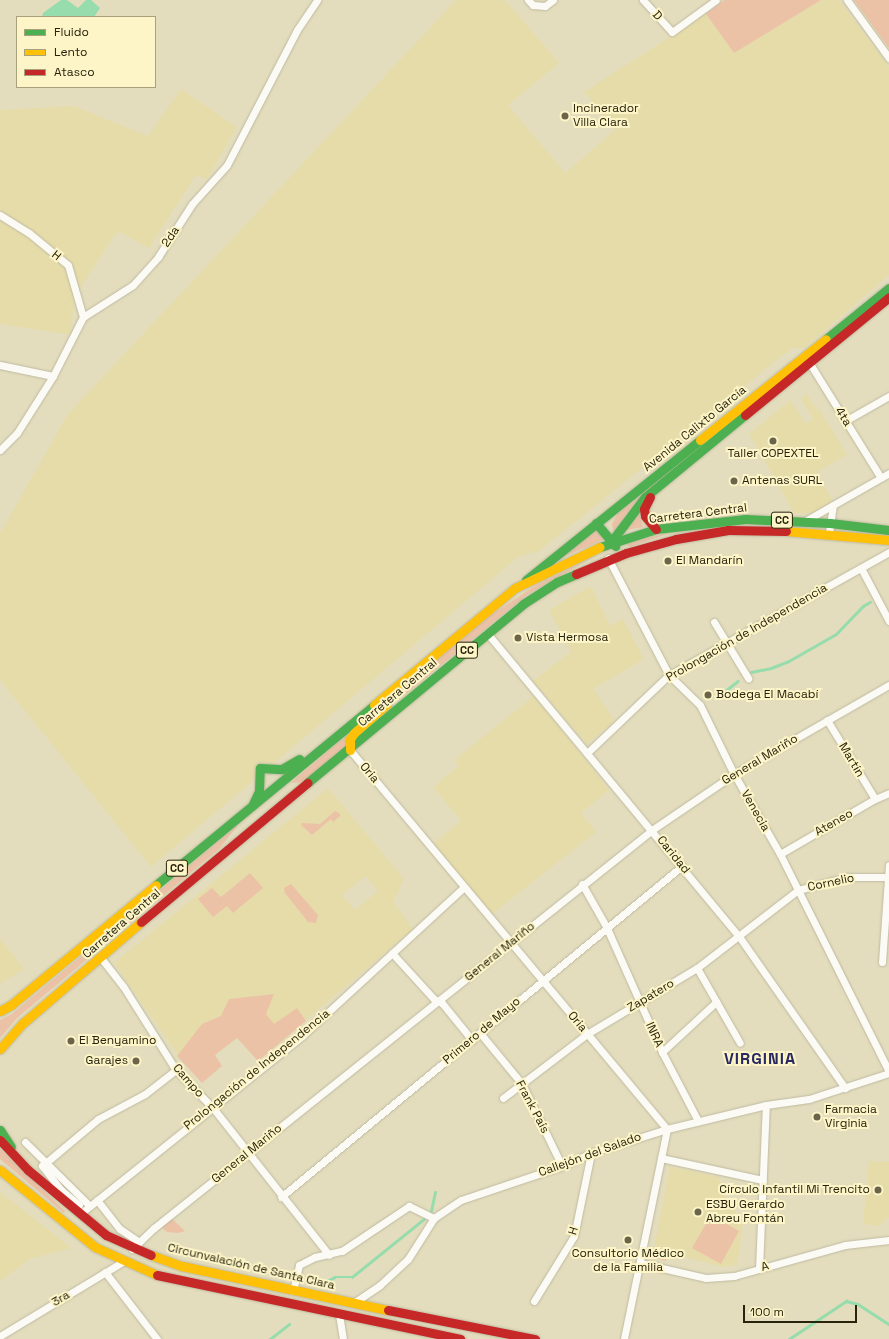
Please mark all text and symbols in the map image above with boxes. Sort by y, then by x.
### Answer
street label: D [649,8,665,24]
legend [16,16,156,88]
text: Fluido [54,24,89,40]
text: Lento [54,44,88,60]
text: Atasco [54,64,95,80]
place label: Incinerador Villa Clara [573,102,639,130]
marker: Incinerador Villa Clara [560,111,570,121]
street label: 2da [159,224,183,250]
street label: H [48,248,64,264]
street label: Avenida Calixto García [641,383,749,475]
street label: 4ta [832,405,854,429]
marker: Taller COPEXTEL [768,436,778,446]
place label: Taller COPEXTEL [727,447,819,461]
place label: Antenas SURL [742,474,822,488]
marker: Antenas SURL [729,476,739,486]
street label: Carretera Central [648,501,748,527]
road number: CC [770,511,794,529]
place label: El Mandarín [676,554,743,568]
marker: El Mandarín [663,556,673,566]
street label: Prolongación de Independencia [664,581,830,685]
place label: Vista Hermosa [526,631,608,645]
marker: Vista Hermosa [513,633,523,643]
road number: CC [455,641,479,659]
street label: Carretera Central [356,656,440,730]
place label: Bodega El Macabí [716,688,819,702]
marker: Bodega El Macabí [703,690,713,700]
street label: General Mariño [719,732,801,788]
street label: Martín [835,740,867,780]
street label: Oria [356,760,382,786]
street label: Venecia [737,788,773,834]
street label: Ateneo [812,806,856,840]
street label: Caridad [653,833,693,877]
road number: CC [165,859,189,877]
street label: Cornelio [806,871,856,895]
street label: Carretera Central [80,886,164,962]
street label: General Mariño [462,919,538,985]
street label: Zapatero [625,976,677,1016]
street label: Primero de Mayo [440,994,524,1068]
street label: Prolongación de Independencia [181,1007,333,1133]
street label: Oria [564,1009,590,1035]
street label: INRA [642,1020,666,1050]
place label: El Benyamino [79,1034,156,1048]
marker: El Benyamino [66,1036,76,1046]
district label: VIRGINIA [724,1049,796,1069]
place label: Garajes [86,1054,128,1068]
marker: Garajes [131,1056,141,1066]
street label: Campo [169,1061,207,1101]
street label: Frank País [512,1078,552,1136]
place label: Farmacia Virginia [825,1103,877,1131]
marker: Farmacia Virginia [812,1112,822,1122]
street label: General Mariño [209,1121,285,1187]
street label: Callejón del Salado [537,1130,643,1180]
place label: Círculo Infantil Mi Trencito [719,1183,870,1197]
marker: Círculo Infantil Mi Trencito [873,1185,883,1195]
place label: ESBU Gerardo Abreu Fontán [706,1198,785,1226]
marker: ESBU Gerardo Abreu Fontán [693,1207,703,1217]
street label: H [566,1225,582,1237]
marker: Consultorio Médico de la Familia [623,1235,633,1245]
street label: Circunvalación de Santa Clara [166,1241,336,1293]
place label: Consultorio Médico de la Familia [572,1247,684,1275]
street label: A [759,1259,771,1275]
street label: 3ra [49,1288,73,1310]
scale bar [745,1297,859,1323]
text: 100 m [750,1304,784,1320]

